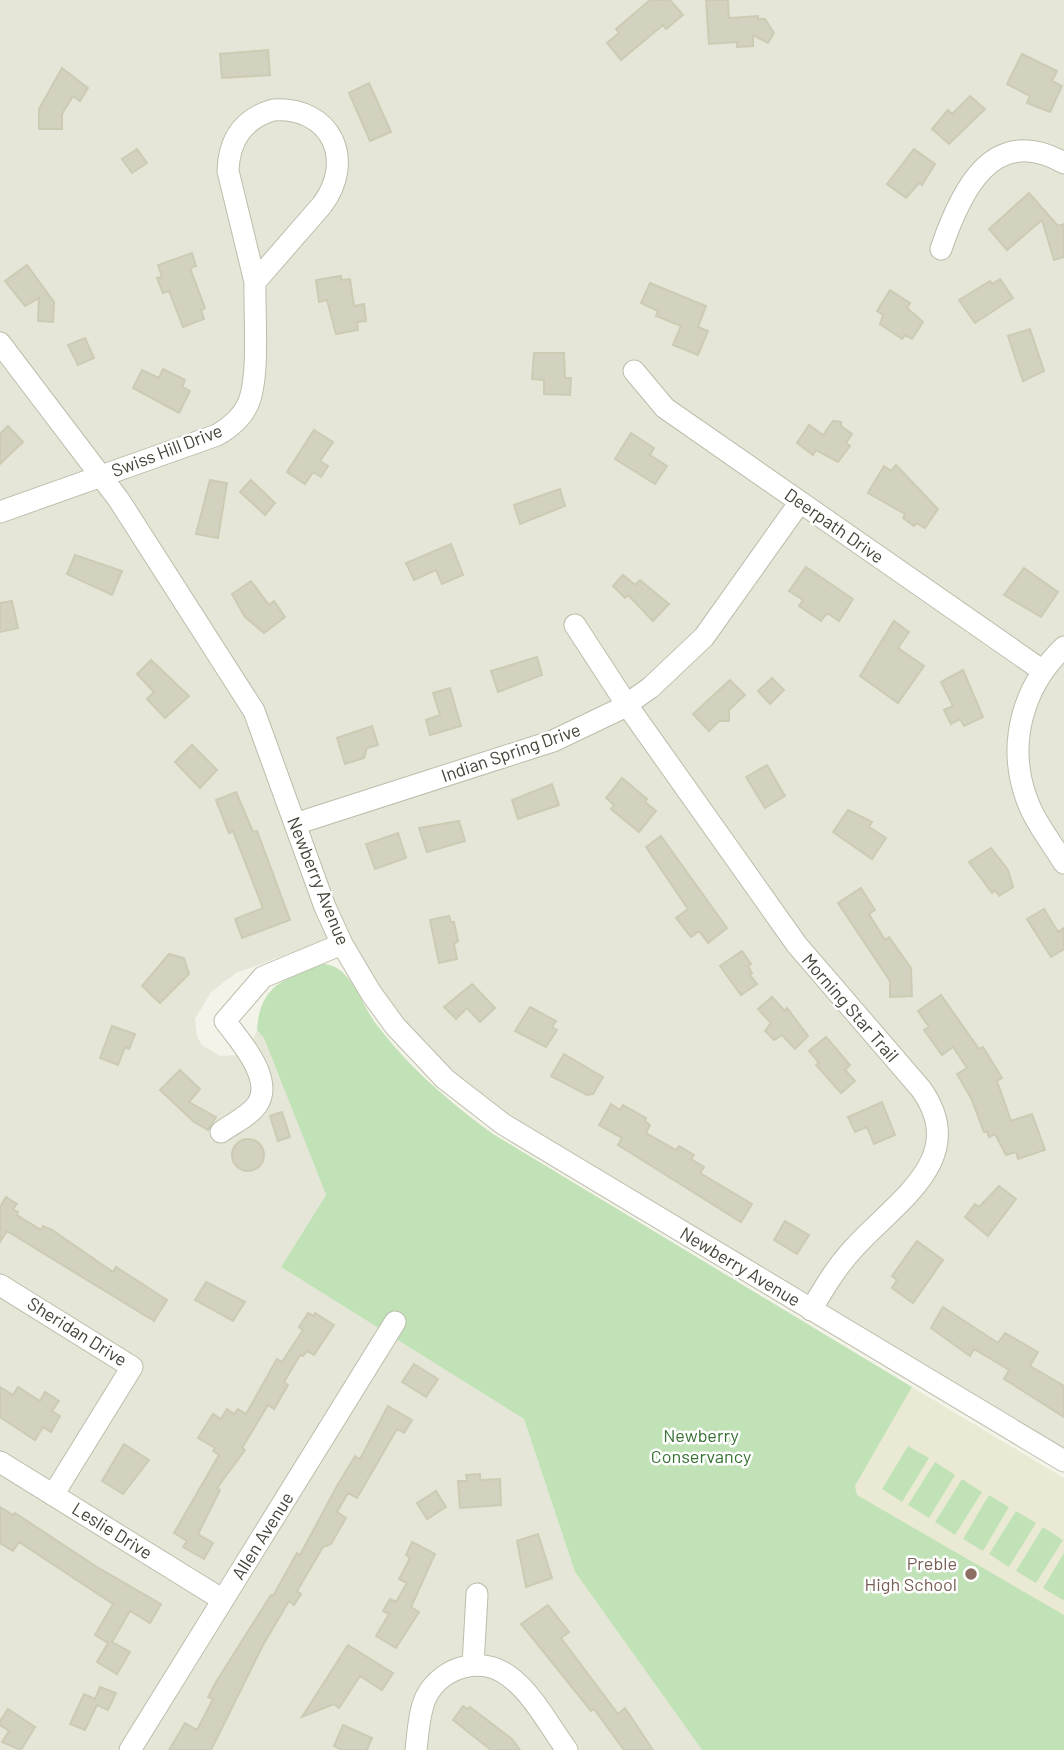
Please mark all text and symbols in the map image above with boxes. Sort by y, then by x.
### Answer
street label: Swiss Hill Drive [108,419,225,481]
street label: Deerpath Drive [781,483,888,567]
street label: Indian Spring Drive [438,718,583,786]
street label: Newberry Avenue [283,813,355,948]
street label: Morning Star Trail [798,949,904,1066]
street label: Newberry Avenue [676,1222,805,1311]
street label: Sheridan Drive [24,1292,131,1370]
park label: Newberry Conservancy [651,1424,751,1467]
street label: Allen Avenue [227,1488,298,1583]
street label: Leslie Drive [68,1497,157,1563]
place label: Preble High School [864,1552,957,1595]
marker: Preble High School [963,1566,979,1582]

